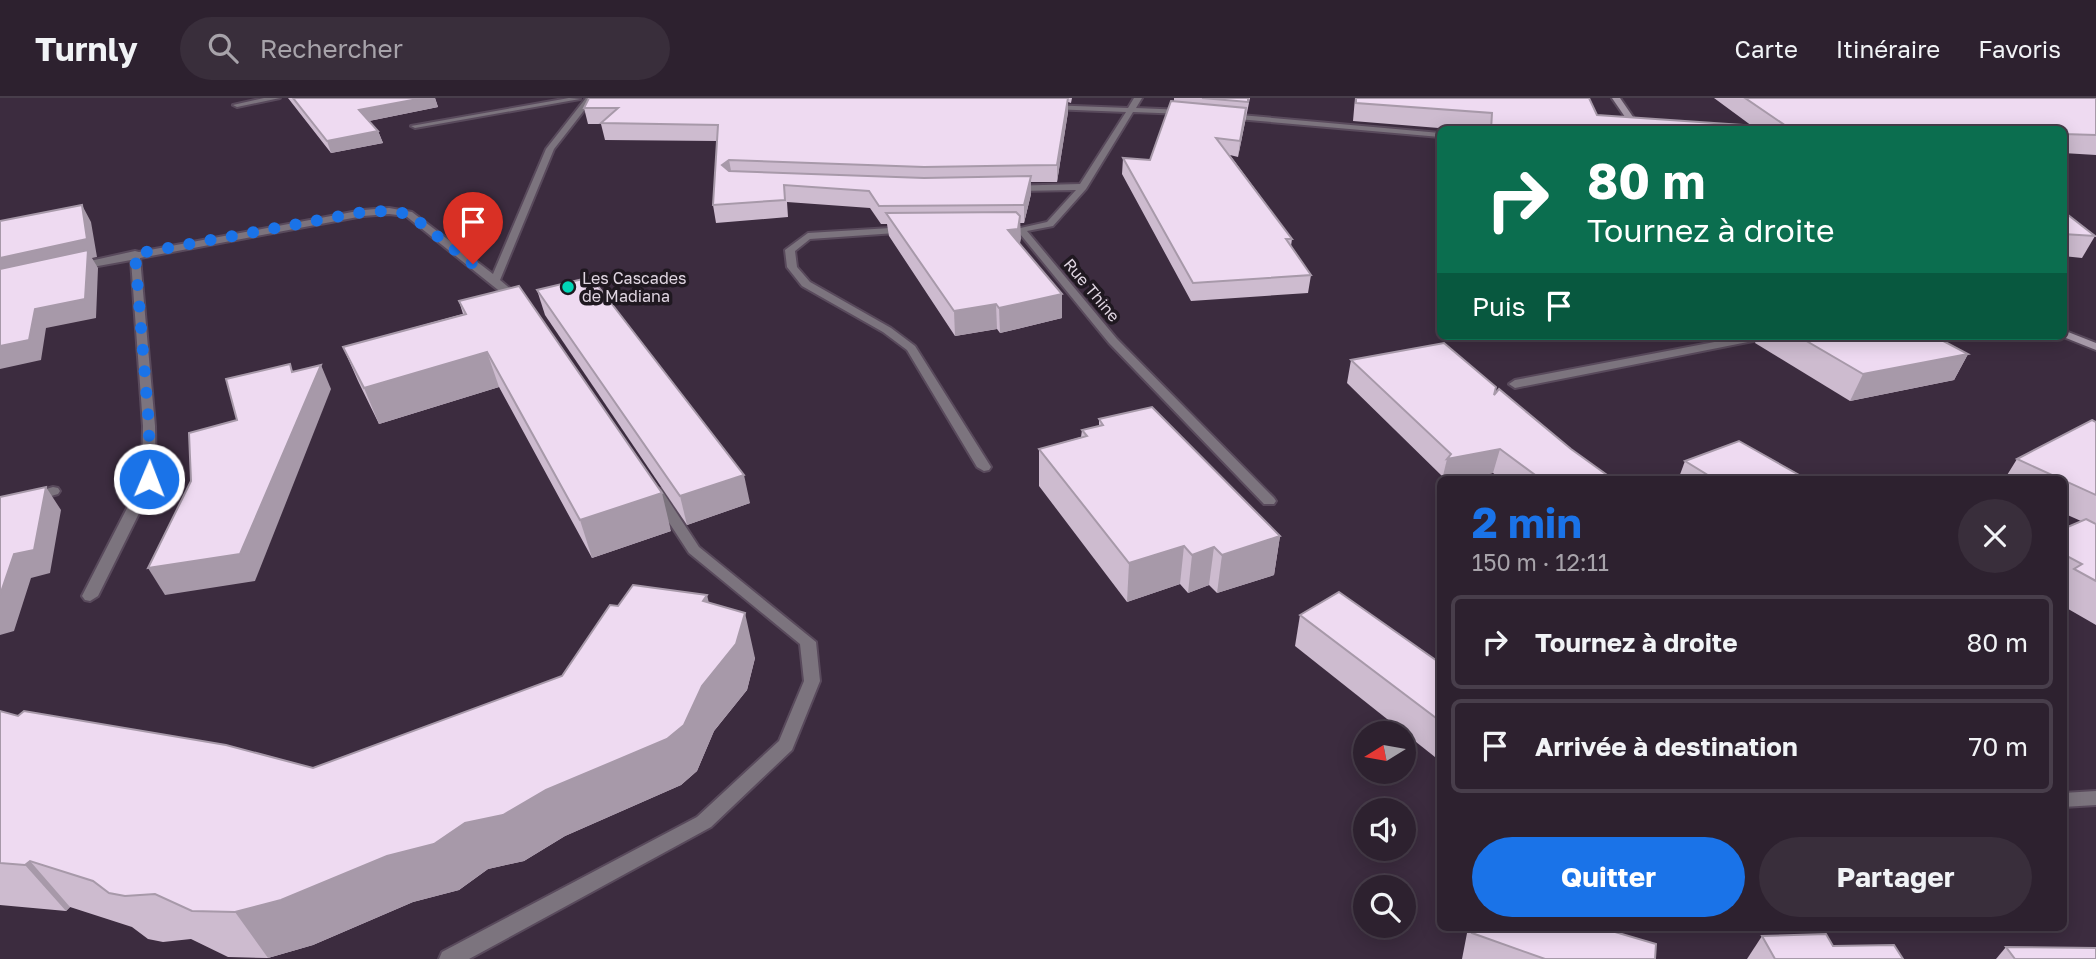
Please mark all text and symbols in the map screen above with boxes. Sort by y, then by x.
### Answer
search box [180,17,670,80]
text: Turnly [35,29,138,68]
icon: search [204,29,242,67]
text: Rechercher [260,33,403,64]
text: Carte [1735,34,1798,63]
text: Itinéraire [1836,34,1940,63]
text: Favoris [1978,34,2061,63]
text: 80 m [1587,151,1705,210]
icon: right [1472,154,1563,245]
pin [443,192,503,264]
icon: arrive [454,203,492,241]
text: Tournez à droite [1587,211,1835,249]
street label: Rue Thine [1060,254,1124,326]
place label: Les Cascades de Madiana [582,268,686,306]
marker: Les Cascades de Madiana [560,279,576,295]
icon: arrive [1540,287,1578,325]
text: Puis [1472,291,1526,322]
position arrow [112,442,186,516]
text: 2 min [1472,497,1582,547]
button: close [1958,499,2032,573]
text: 150 m · 12:11 [1472,548,1609,576]
icon: right [1476,623,1514,661]
text: Tournez à droite [1535,627,1738,658]
text: 80 m [1967,627,2028,658]
north arrow [1353,721,1416,784]
map controls [1353,721,1416,938]
icon: arrive [1476,727,1514,765]
text: Arrivée à destination [1535,731,1798,762]
text: 70 m [1969,731,2028,762]
button: sound [1353,798,1416,861]
button: Quitter [1472,837,1745,917]
button: Partager [1759,837,2032,917]
button: search [1353,875,1416,938]

